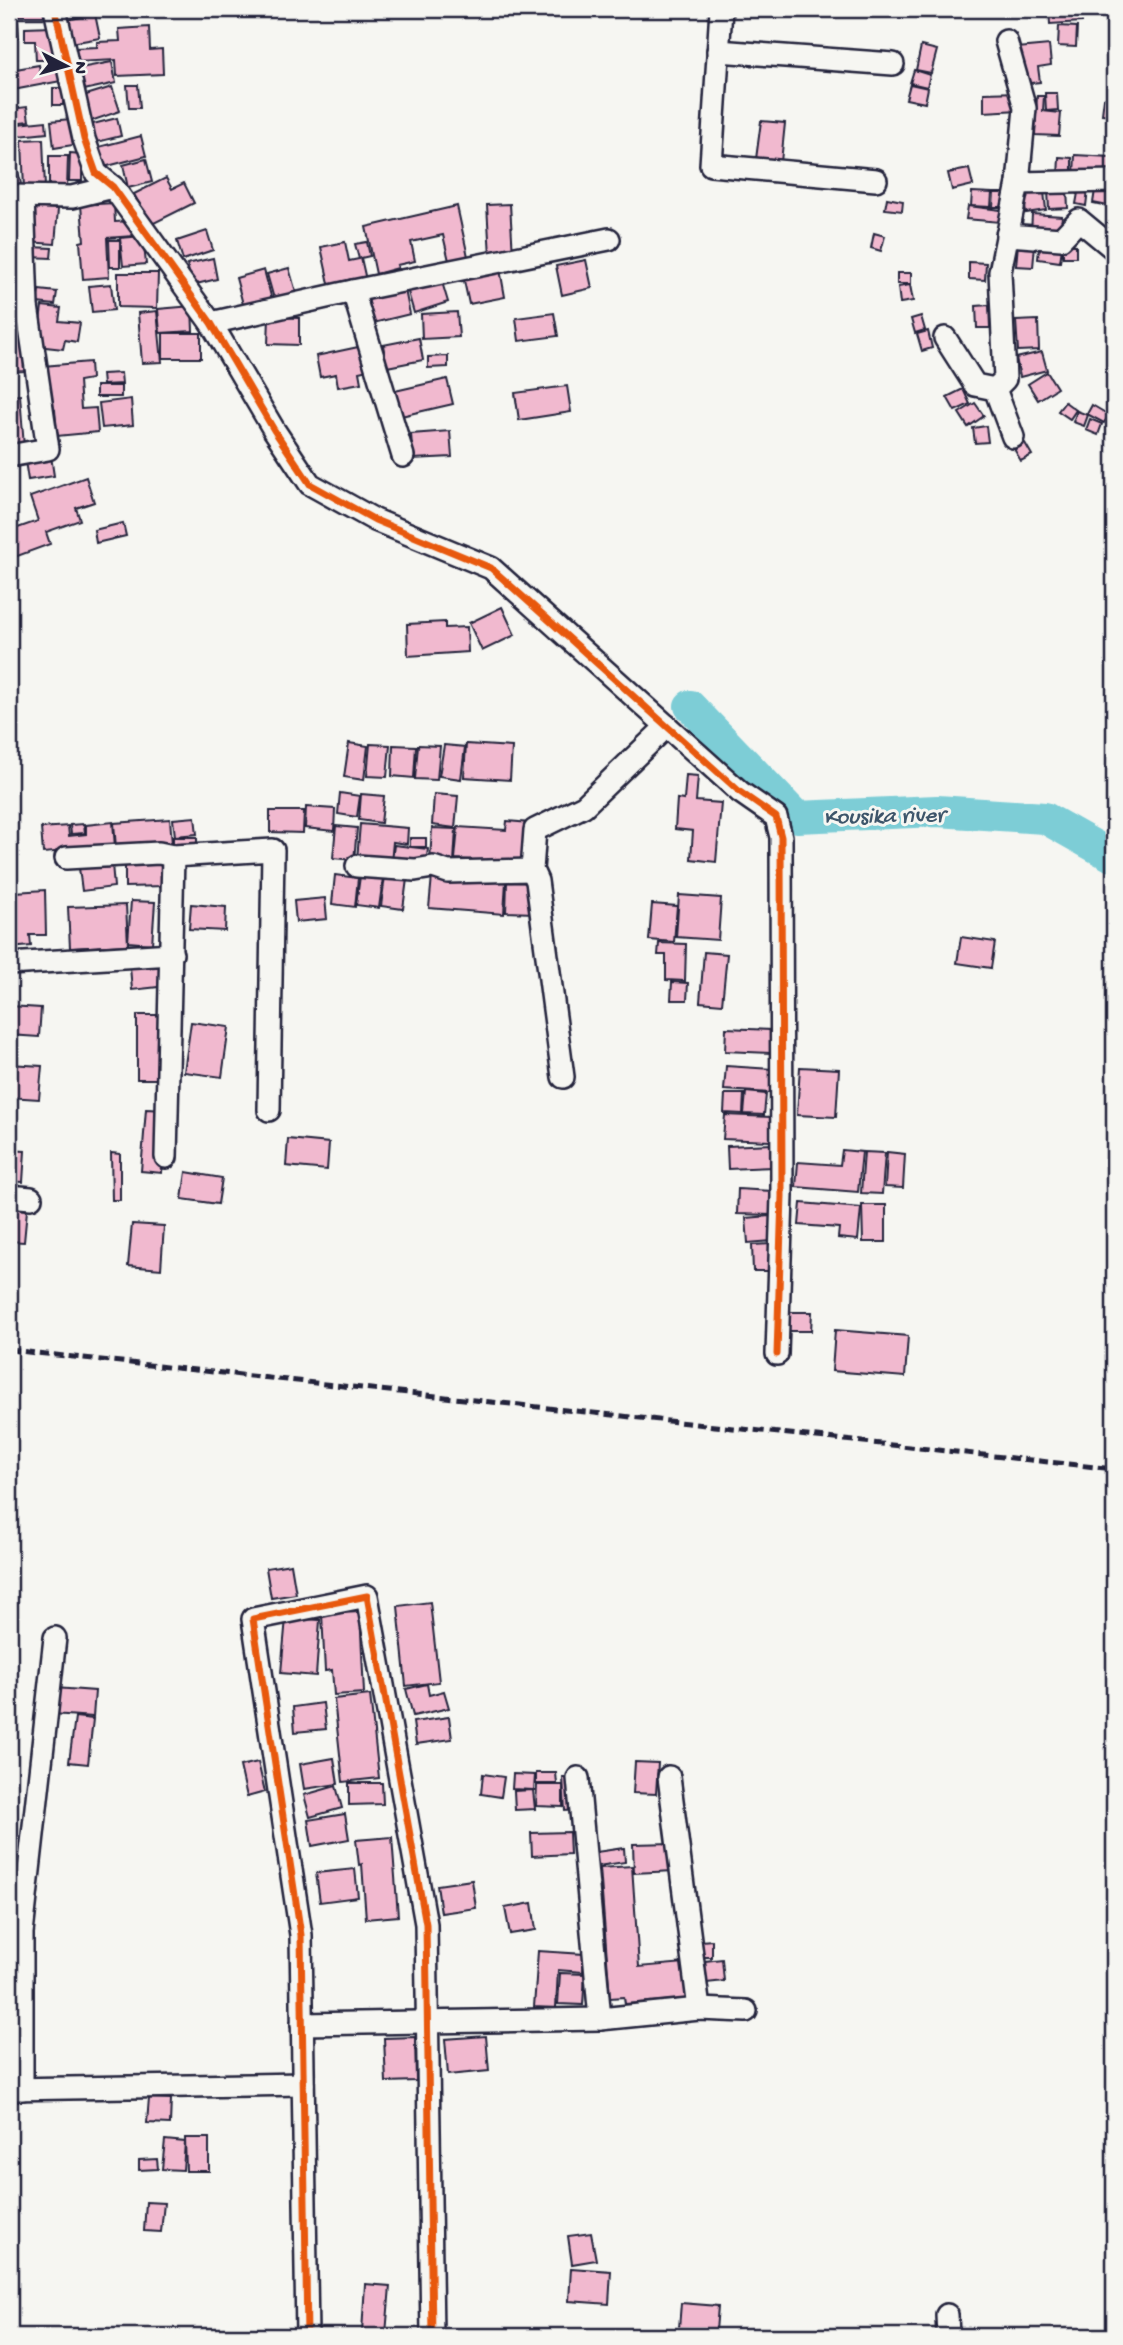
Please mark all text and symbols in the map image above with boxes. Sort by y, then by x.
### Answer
north arrow [32,32,102,102]
text: N [67,60,92,75]
water label: Kousika river [824,803,949,832]

